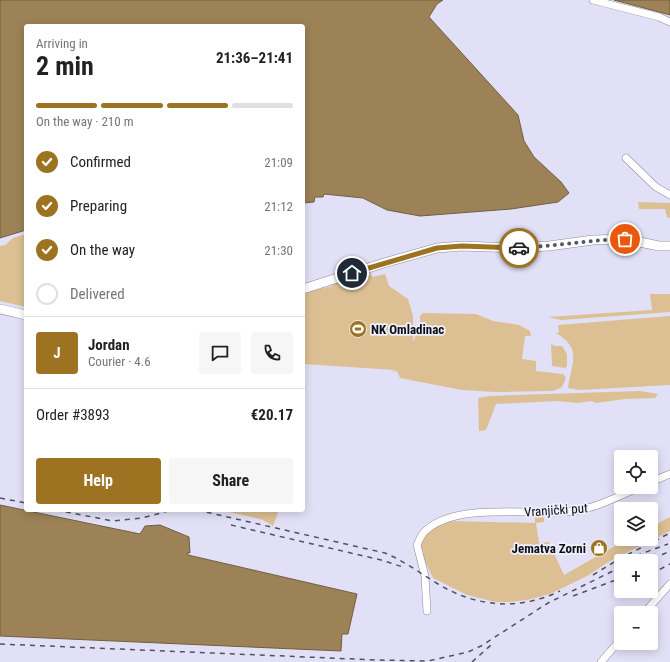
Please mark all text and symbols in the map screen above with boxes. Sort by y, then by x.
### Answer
text: Arriving in [36,36,88,51]
text: 21:36–21:41 [216,49,293,67]
text: 2 min [36,51,94,81]
text: On the way · 210 m [36,114,133,129]
icon: check [36,151,58,173]
text: Confirmed [70,153,131,171]
text: 21:09 [264,155,293,170]
icon: check [36,195,58,217]
text: Preparing [70,197,127,215]
text: 21:12 [264,199,293,214]
pin [608,222,642,256]
courier [499,228,539,268]
icon: bag [614,228,636,250]
icon: car [508,237,530,259]
icon: check [36,239,58,261]
text: On the way [70,241,135,259]
text: 21:30 [264,243,293,258]
pin [335,256,369,290]
icon: home [341,262,363,284]
text: Delivered [70,285,125,303]
sports icon: NK Omladinac [348,319,368,339]
place label: NK Omladinac [371,322,444,337]
button: chat [199,332,241,374]
button: phone [251,332,293,374]
text: Jordan [88,336,130,354]
text: J [53,344,61,362]
text: Courier · 4.6 [88,354,151,369]
text: Order #3893 [36,406,110,424]
text: €20.17 [251,406,293,424]
map controls [614,450,658,650]
button: locate [614,450,658,494]
button: Help [36,458,161,504]
button: Share [169,458,293,504]
street label: Vranjički put [524,500,588,520]
button: layers [614,502,658,546]
shop icon: Jematva Zorni [589,538,609,558]
place label: Jematva Zorni [512,541,586,556]
button: + [614,554,658,598]
button: − [614,606,658,650]

